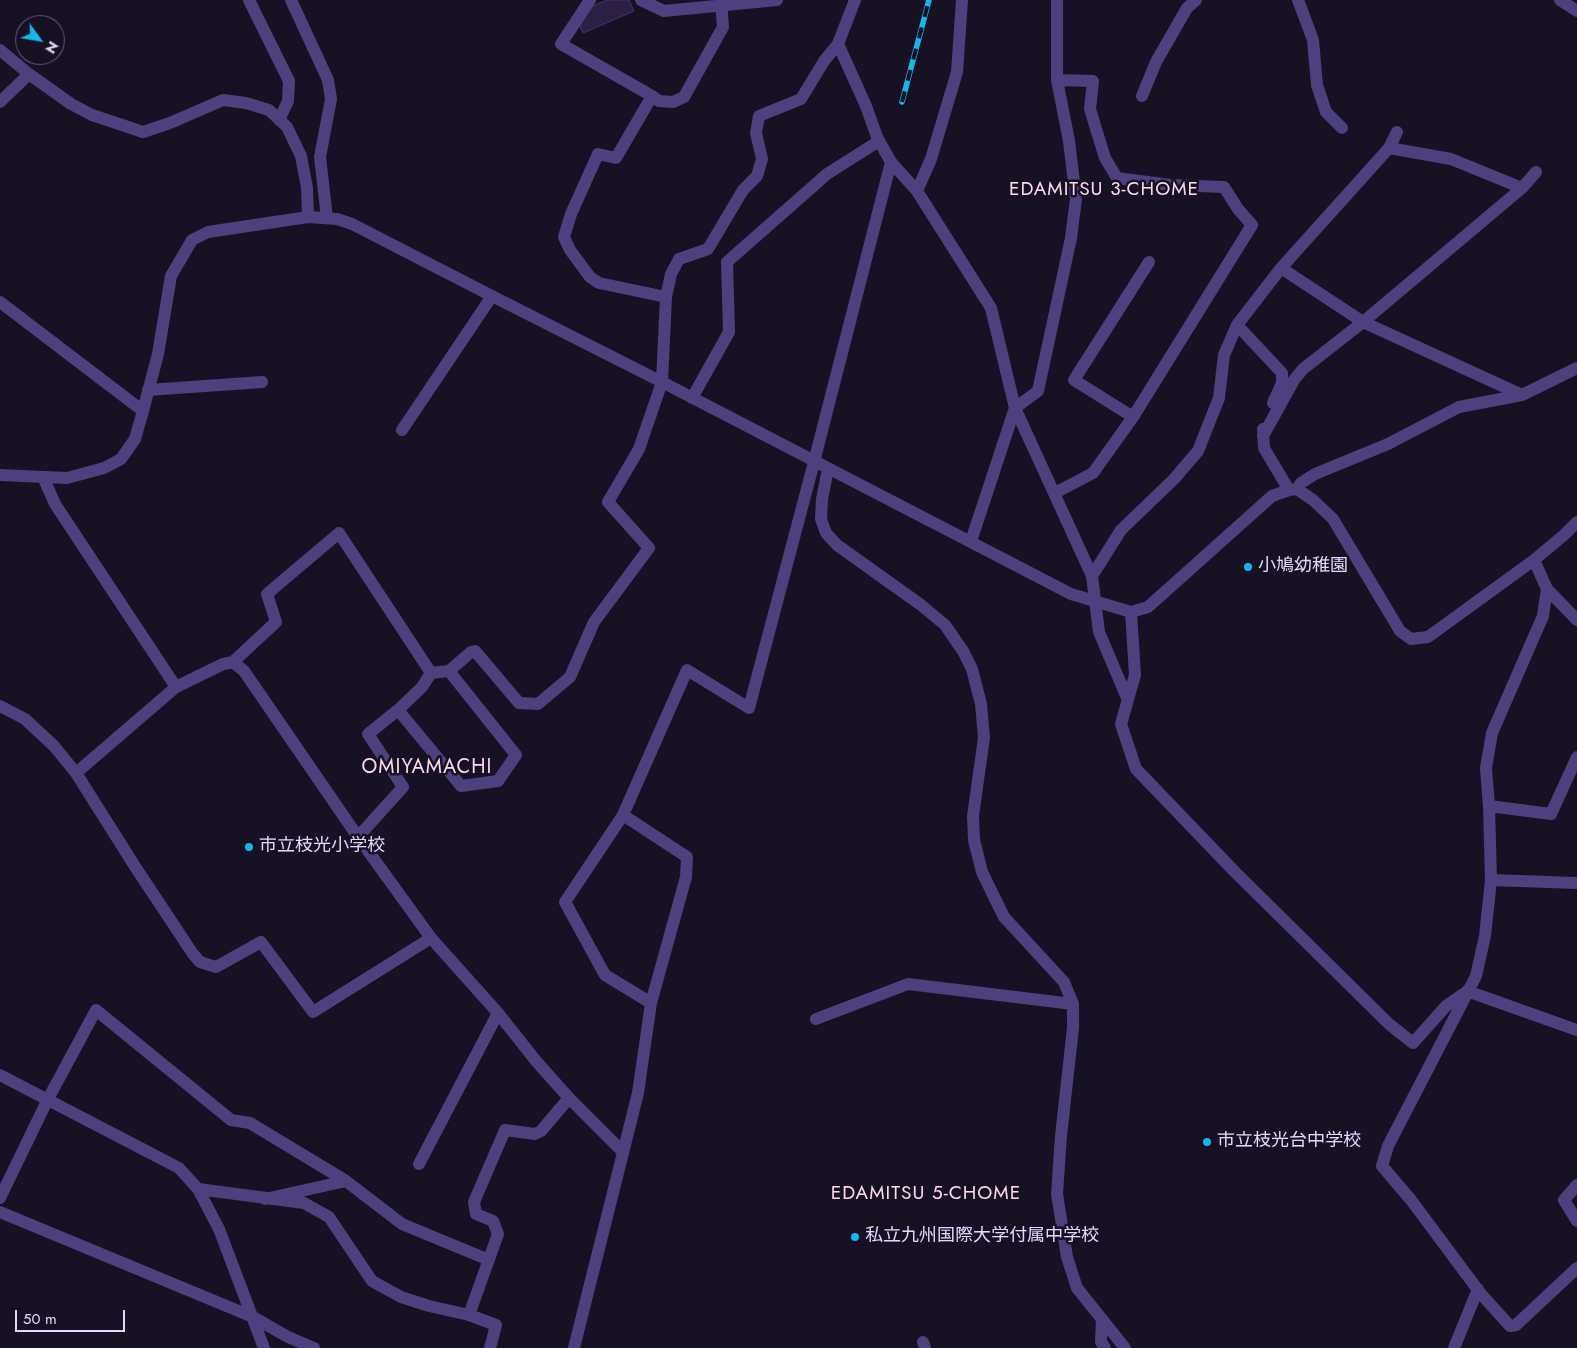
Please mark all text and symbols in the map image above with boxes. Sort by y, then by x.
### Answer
north arrow [15,15,65,65]
text: N [40,37,63,57]
district label: EDAMITSU 3-CHOME [1007,179,1201,201]
place label: 小鳩幼稚園 [1258,556,1348,578]
marker: 小鳩幼稚園 [1242,561,1254,573]
district label: OMIYAMACHI [360,756,494,780]
place label: 市立枝光小学校 [259,836,385,858]
marker: 市立枝光小学校 [243,841,255,853]
place label: 市立枝光台中学校 [1217,1131,1361,1153]
marker: 市立枝光台中学校 [1201,1136,1213,1148]
district label: EDAMITSU 5-CHOME [829,1183,1023,1205]
place label: 私立九州国際大学付属中学校 [865,1226,1099,1248]
marker: 私立九州国際大学付属中学校 [849,1231,861,1243]
scale bar [18,1300,128,1332]
text: 50 m [23,1308,57,1330]

